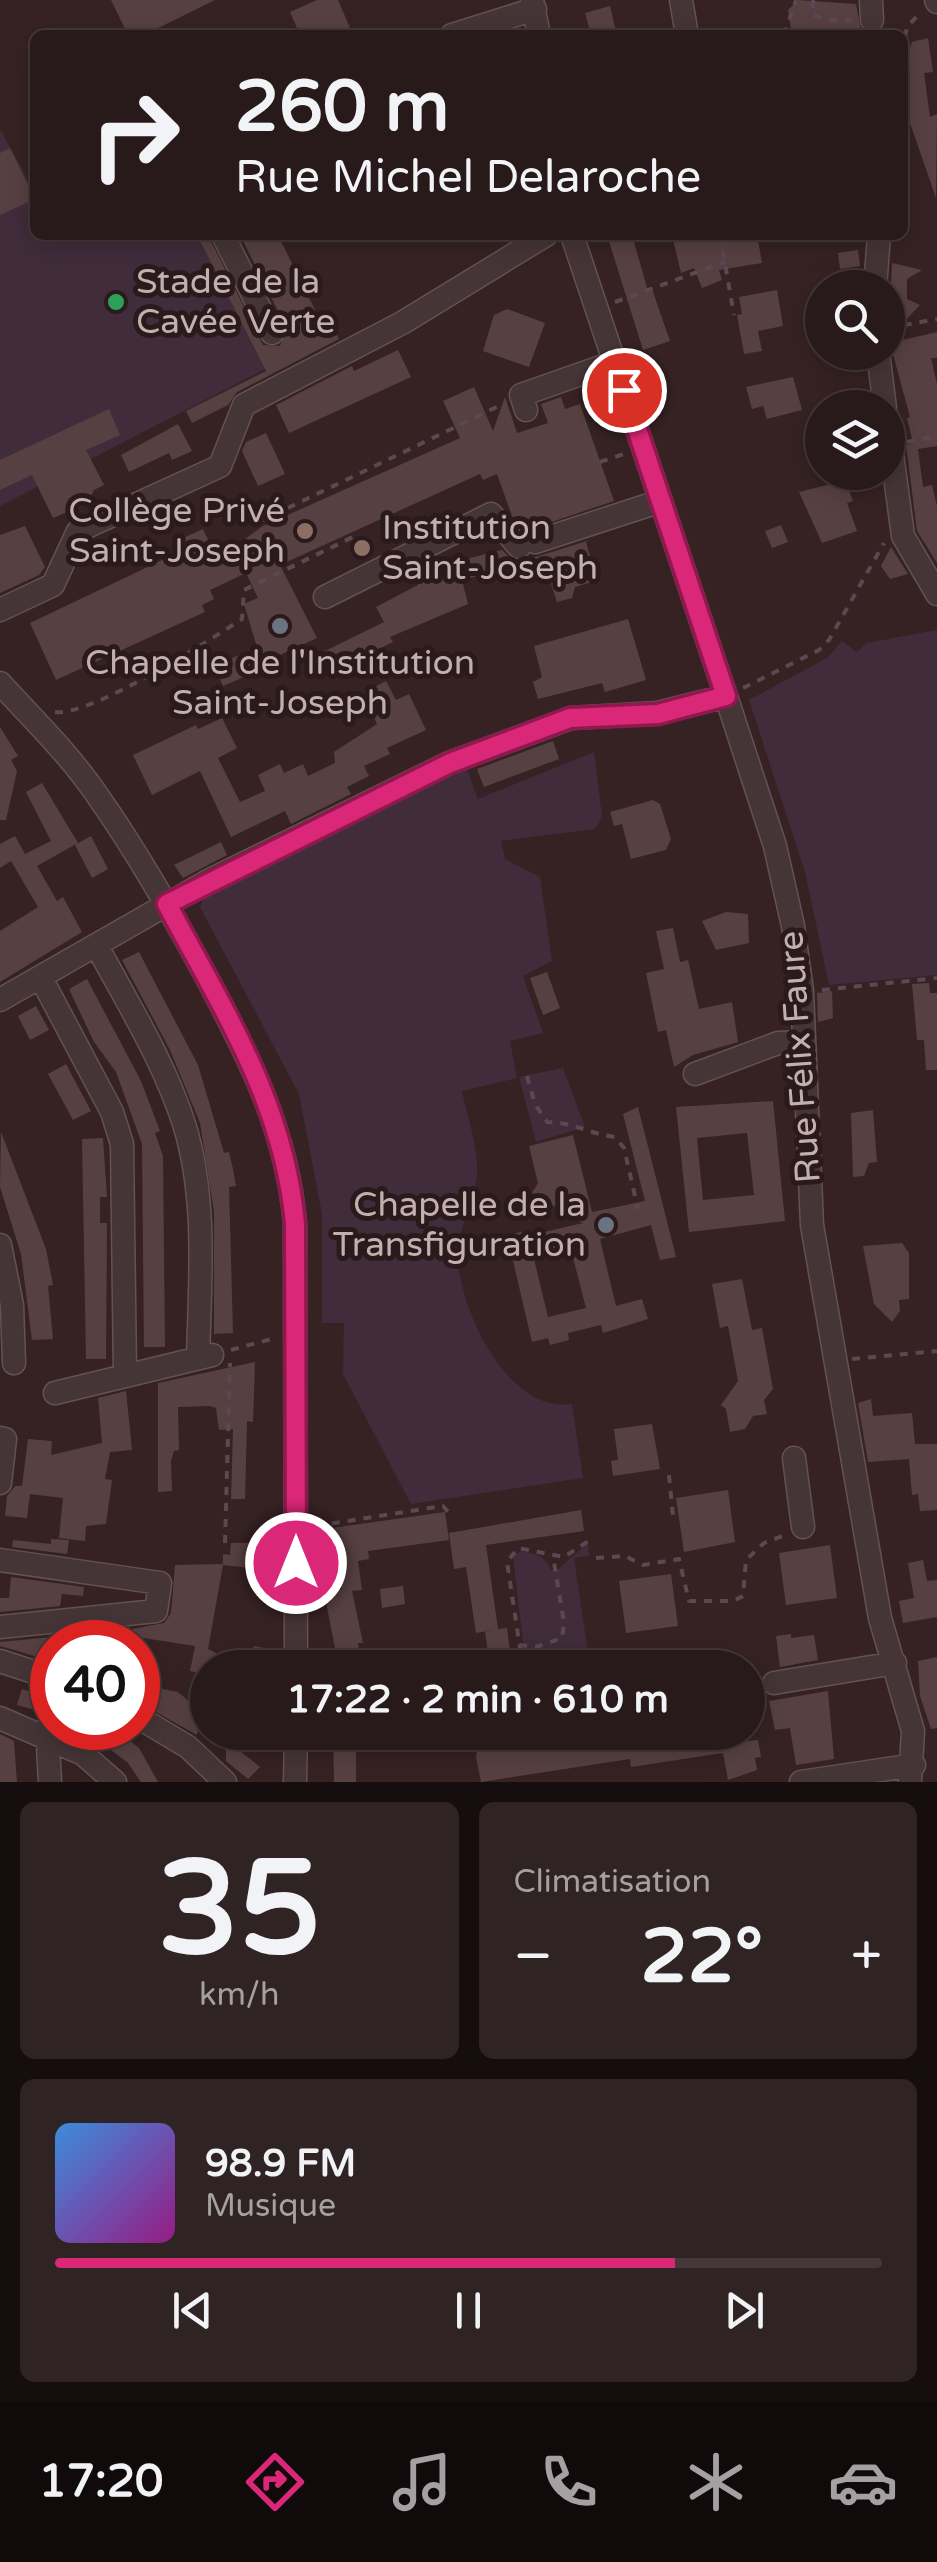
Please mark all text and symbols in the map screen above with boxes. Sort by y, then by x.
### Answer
text: 260 m [235,66,449,150]
icon: right [70,70,200,200]
text: Rue Michel Delaroche [235,151,701,205]
place label: Stade de la Cavée Verte [136,261,335,343]
map controls [805,270,905,490]
button: search [805,270,905,370]
marker: Stade de la Cavée Verte [105,291,127,313]
pin [582,348,667,433]
icon: arrive [597,363,652,418]
button: layers [805,390,905,490]
place label: Collège Privé Saint-Joseph [68,490,285,572]
place label: Institution Saint-Joseph [382,507,598,589]
marker: Collège Privé Saint-Joseph [294,520,316,542]
marker: Institution Saint-Joseph [351,537,373,559]
marker: Chapelle de l'Institution Saint-Joseph [269,615,291,637]
place label: Chapelle de l'Institution Saint-Joseph [85,642,475,724]
street label: Rue Félix Faure [770,930,830,1184]
place label: Chapelle de la Transfiguration [333,1184,586,1266]
marker: Chapelle de la Transfiguration [595,1214,617,1236]
position arrow [244,1511,348,1615]
speed limit sign: 40 [30,1620,160,1750]
text: 17:22 · 2 min · 610 m [286,1677,669,1723]
text: 35 [158,1833,321,1989]
text: Climatisation [514,1863,711,1901]
text: 22° [641,1912,763,2002]
text: − [514,1924,553,1990]
text: + [851,1924,882,1990]
text: km/h [199,1976,279,2014]
text: 98.9 FM [205,2141,356,2187]
text: Musique [205,2187,336,2225]
icon: previous [165,2283,220,2338]
icon: pause [441,2283,496,2338]
icon: next [717,2283,772,2338]
icon: directions [240,2447,310,2517]
icon: music [387,2447,457,2517]
icon: phone [534,2447,604,2517]
icon: climate [681,2447,751,2517]
icon: car [828,2447,898,2517]
text: 17:20 [39,2455,163,2509]

